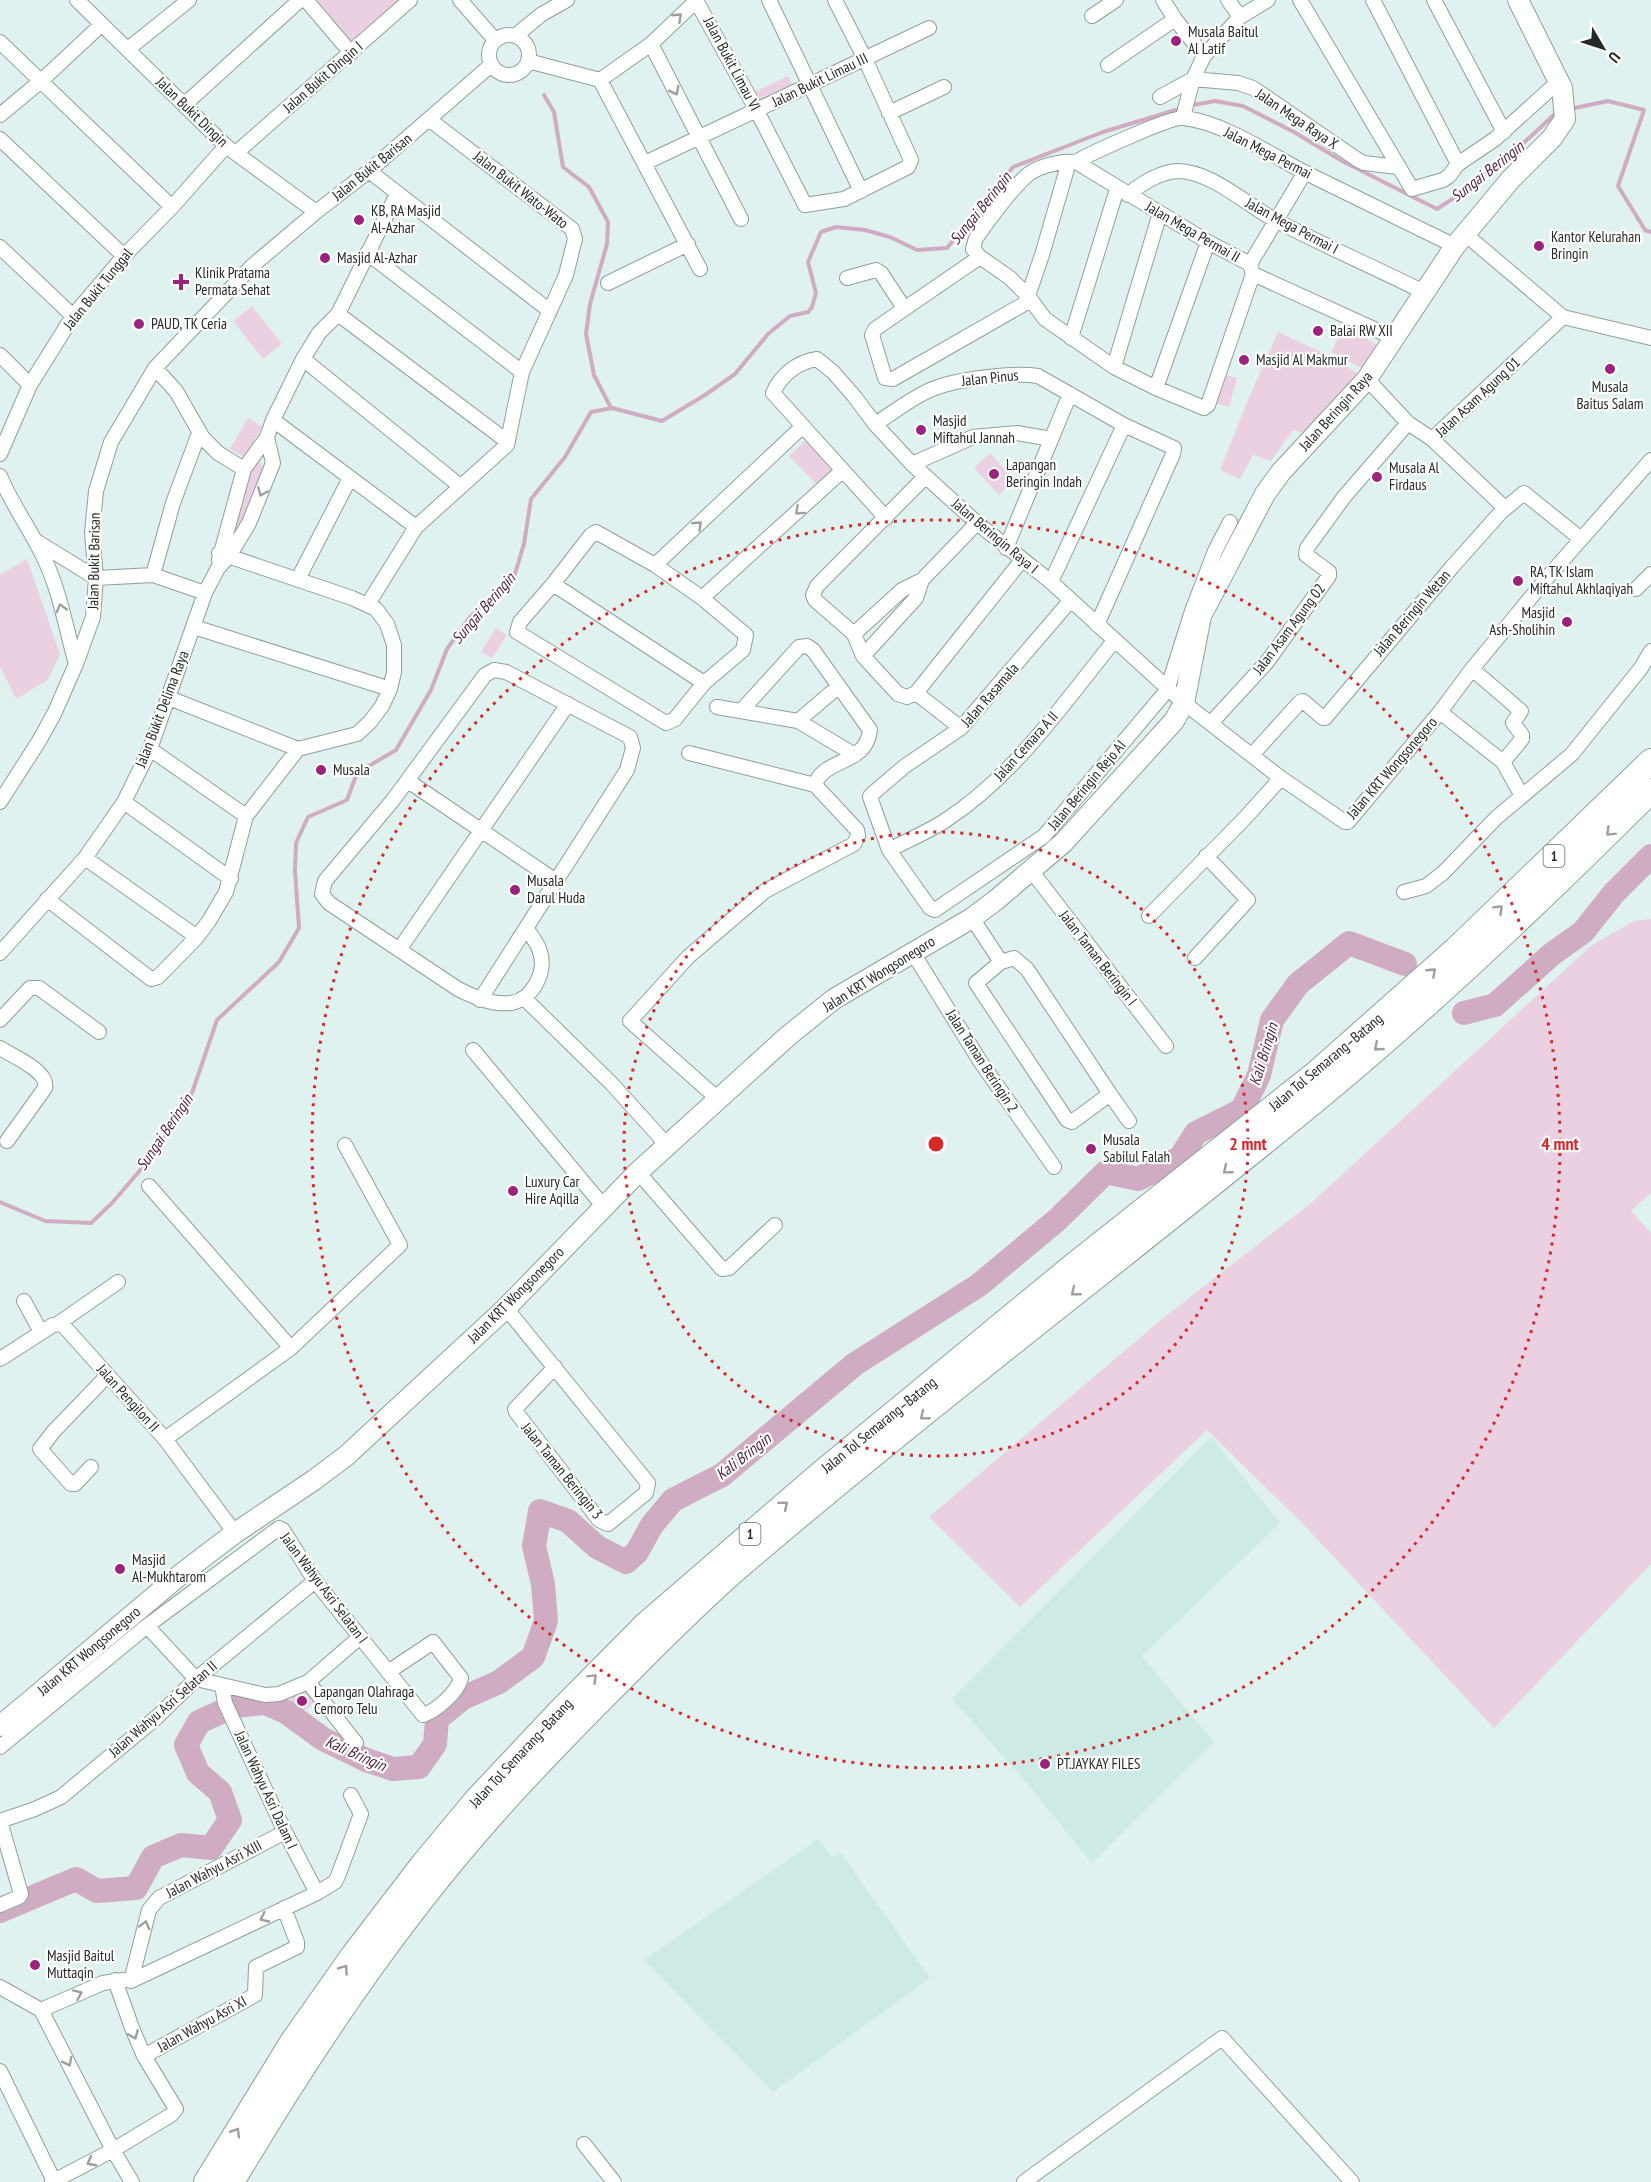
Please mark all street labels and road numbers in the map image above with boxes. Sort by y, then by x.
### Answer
street label: Jalan Bukit Limau VI [699,13,765,114]
street label: Jalan Bukit Dingin I [278,37,366,117]
street label: Jalan Bukit Limau III [768,48,871,111]
street label: Jalan Bukit Dingin [152,72,232,151]
street label: Jalan Mega Raya X [1252,83,1343,153]
street label: Jalan Mega Permai [1220,122,1315,183]
street label: Jalan Bukit Barisan [327,129,415,205]
street label: Jalan Bukit Wato-Wato [469,146,572,232]
street label: Jalan Mega Permai I [1242,193,1342,258]
street label: Jalan Mega Permai II [1142,196,1244,266]
street label: Jalan Bukit Tunggal [58,244,137,334]
street label: Jalan Asam Agung 01 [1431,353,1524,441]
street label: Jalan Pinus [960,365,1019,390]
street label: Jalan Beringin Raya [1294,367,1376,455]
street label: Jalan Beringin Raya I [947,493,1042,577]
street label: Jalan Bukit Barisan [83,512,104,611]
street label: Jalan Beringin Wetan [1368,566,1454,660]
street label: Jalan Asam Agung 02 [1248,580,1329,679]
street label: Jalan Bukit Delima Raya [130,648,193,771]
street label: Jalan Rasamala [956,659,1023,731]
street label: Jalan Cemara A II [989,707,1062,785]
street label: Jalan KRT Wongsonegoro [1342,713,1441,823]
street label: Jalan Beringin Rejo AI [1043,736,1130,834]
road number: 1 [1544,845,1564,867]
street label: Jalan Taman Beringin I [1055,905,1141,1009]
street label: Jalan KRT Wongsonegoro [818,931,938,1016]
street label: Jalan Taman Beringin 2 [942,1005,1023,1116]
street label: Jalan Tol Semarang–Batang [1264,1009,1386,1115]
street label: Jalan KRT Wongsonegoro [463,1242,568,1348]
street label: Jalan Pengilon II [92,1359,164,1435]
street label: Jalan Tol Semarang–Batang [817,1372,940,1477]
street label: Jalan Taman Beringin 3 [517,1418,607,1523]
road number: 1 [740,1523,760,1545]
street label: Jalan Wahyu Asri Selatan I [276,1528,372,1647]
street label: Jalan KRT Wongsonegoro [32,1602,144,1700]
street label: Jalan Wahyu Asri Selatan II [104,1656,221,1762]
street label: Jalan Tol Semarang–Batang [464,1694,576,1812]
street label: Jalan Wahyu Asri Dalam I [230,1727,302,1852]
street label: Jalan Wahyu Asri XIII [162,1835,265,1902]
street label: Jalan Wahyu Asri XI [153,1991,250,2056]

